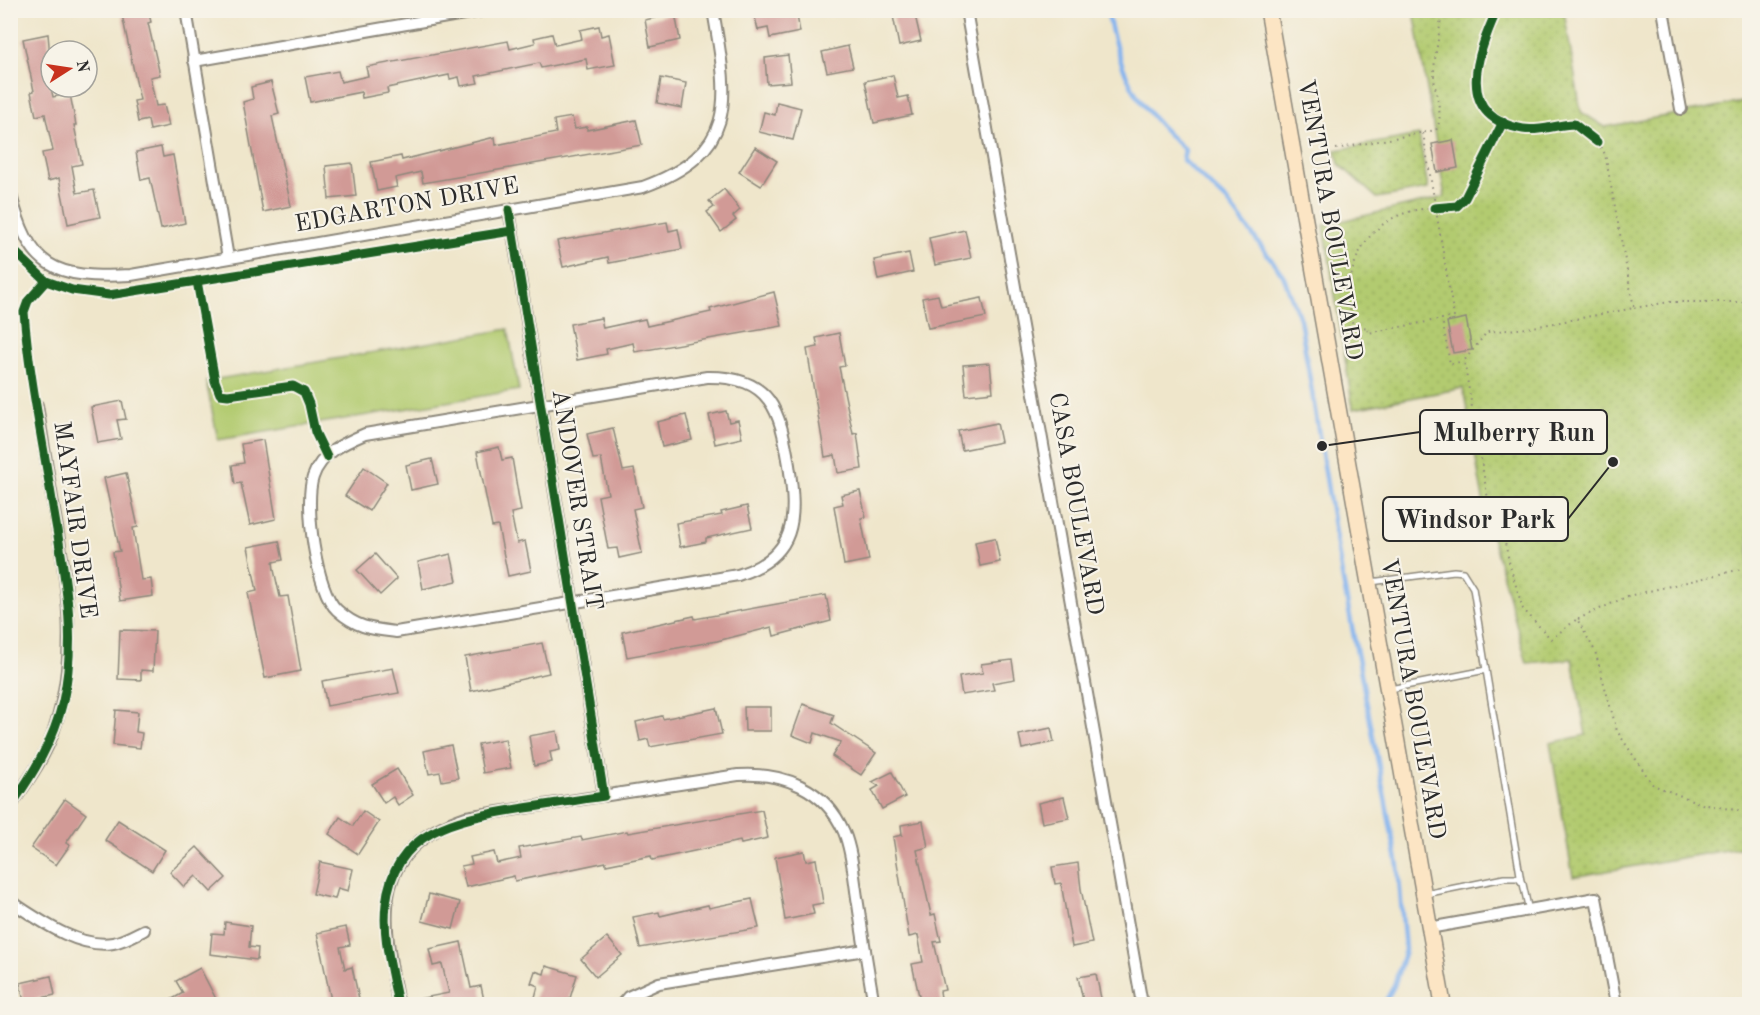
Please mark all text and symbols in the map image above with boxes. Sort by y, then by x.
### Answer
north arrow [39,39,99,99]
text: N [73,59,91,75]
street label: VENTURA BOULEVARD [1292,78,1366,362]
street label: EDGARTON DRIVE [293,174,521,238]
street label: ANDOVER STRAIT [547,388,605,612]
street label: CASA BOULEVARD [1044,391,1106,617]
callout: Mulberry Run [1420,410,1607,454]
street label: MAYFAIR DRIVE [48,420,100,620]
text: Mulberry Run [1433,421,1595,447]
callout: Windsor Park [1383,497,1568,541]
text: Windsor Park [1394,508,1556,534]
street label: VENTURA BOULEVARD [1375,557,1449,841]

